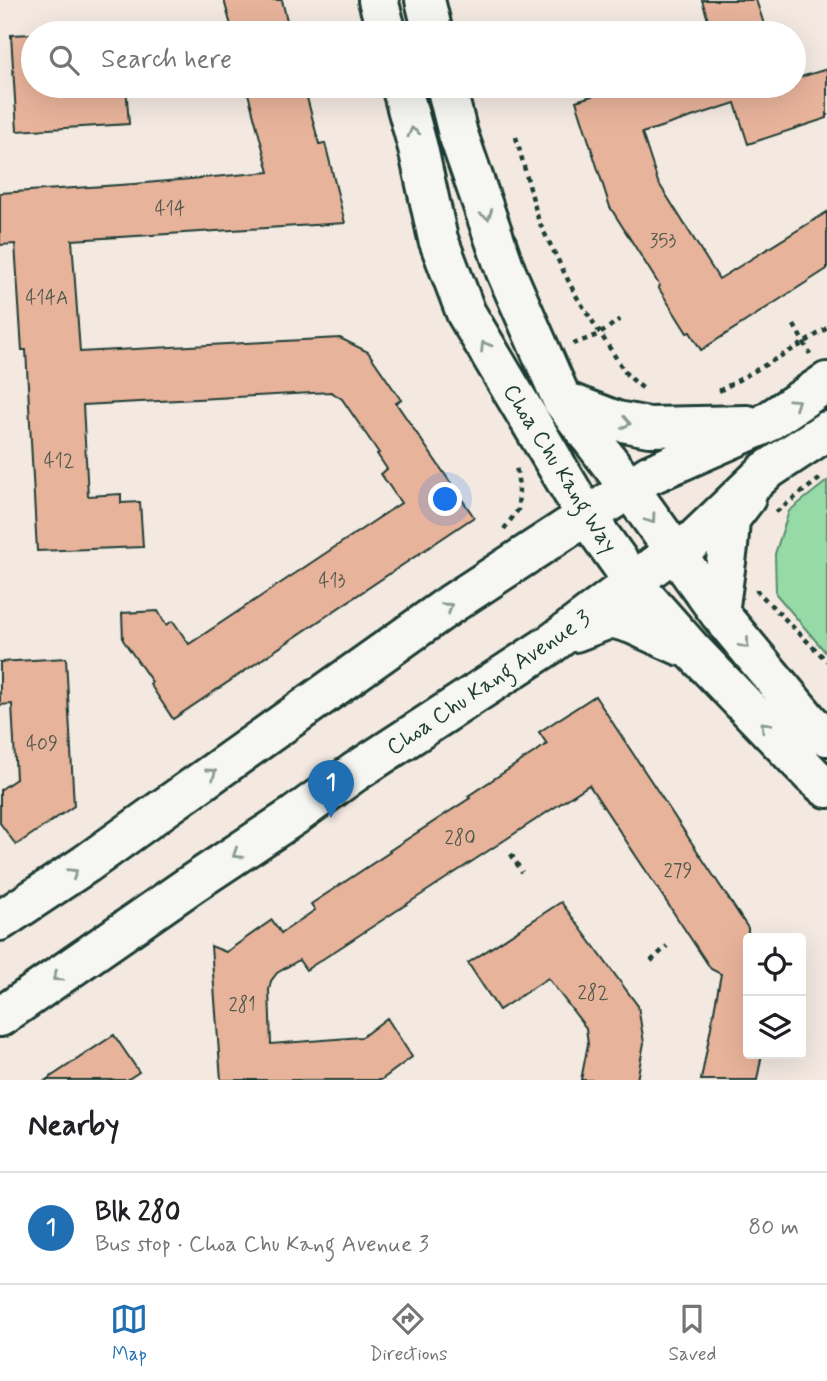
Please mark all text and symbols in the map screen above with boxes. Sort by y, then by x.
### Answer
search box [21,21,806,98]
icon: search [45,41,83,79]
text: Search here [101,43,232,77]
one-way arrow [407,126,422,138]
house number: 414 [155,197,185,222]
one-way arrow [479,209,493,221]
house number: 353 [650,229,676,254]
house number: 414A [26,286,68,311]
one-way arrow [481,341,494,354]
street label: Choa Chu Kang Way [494,379,623,560]
one-way arrow [787,399,800,411]
one-way arrow [620,414,632,429]
house number: 412 [44,449,74,474]
your location [428,482,462,516]
one-way arrow [643,512,656,524]
house number: 413 [319,569,346,594]
one-way arrow [440,603,453,615]
street label: Choa Chu Kang Avenue 3 [381,604,598,765]
one-way arrow [737,636,749,649]
one-way arrow [760,721,773,734]
house number: 409 [26,732,58,757]
pin: 1 [308,760,354,818]
one-way arrow [204,769,217,781]
house number: 280 [444,826,476,851]
one-way arrow [231,845,244,858]
house number: 279 [664,859,692,884]
one-way arrow [66,868,79,881]
map controls [743,933,806,1059]
button: locate [743,933,806,996]
one-way arrow [52,969,65,981]
house number: 282 [577,981,609,1006]
house number: 281 [228,993,256,1018]
button: layers [743,996,806,1059]
text: Nearby [28,1106,119,1145]
text: Blk 280 [95,1196,180,1230]
text: 1 [46,1213,56,1243]
text: 80 m [748,1213,799,1243]
text: Bus stop · Choa Chu Kang Avenue 3 [95,1230,429,1260]
tab: Map [110,1300,148,1367]
tab: Directions [369,1300,448,1367]
tab: Saved [668,1300,716,1367]

